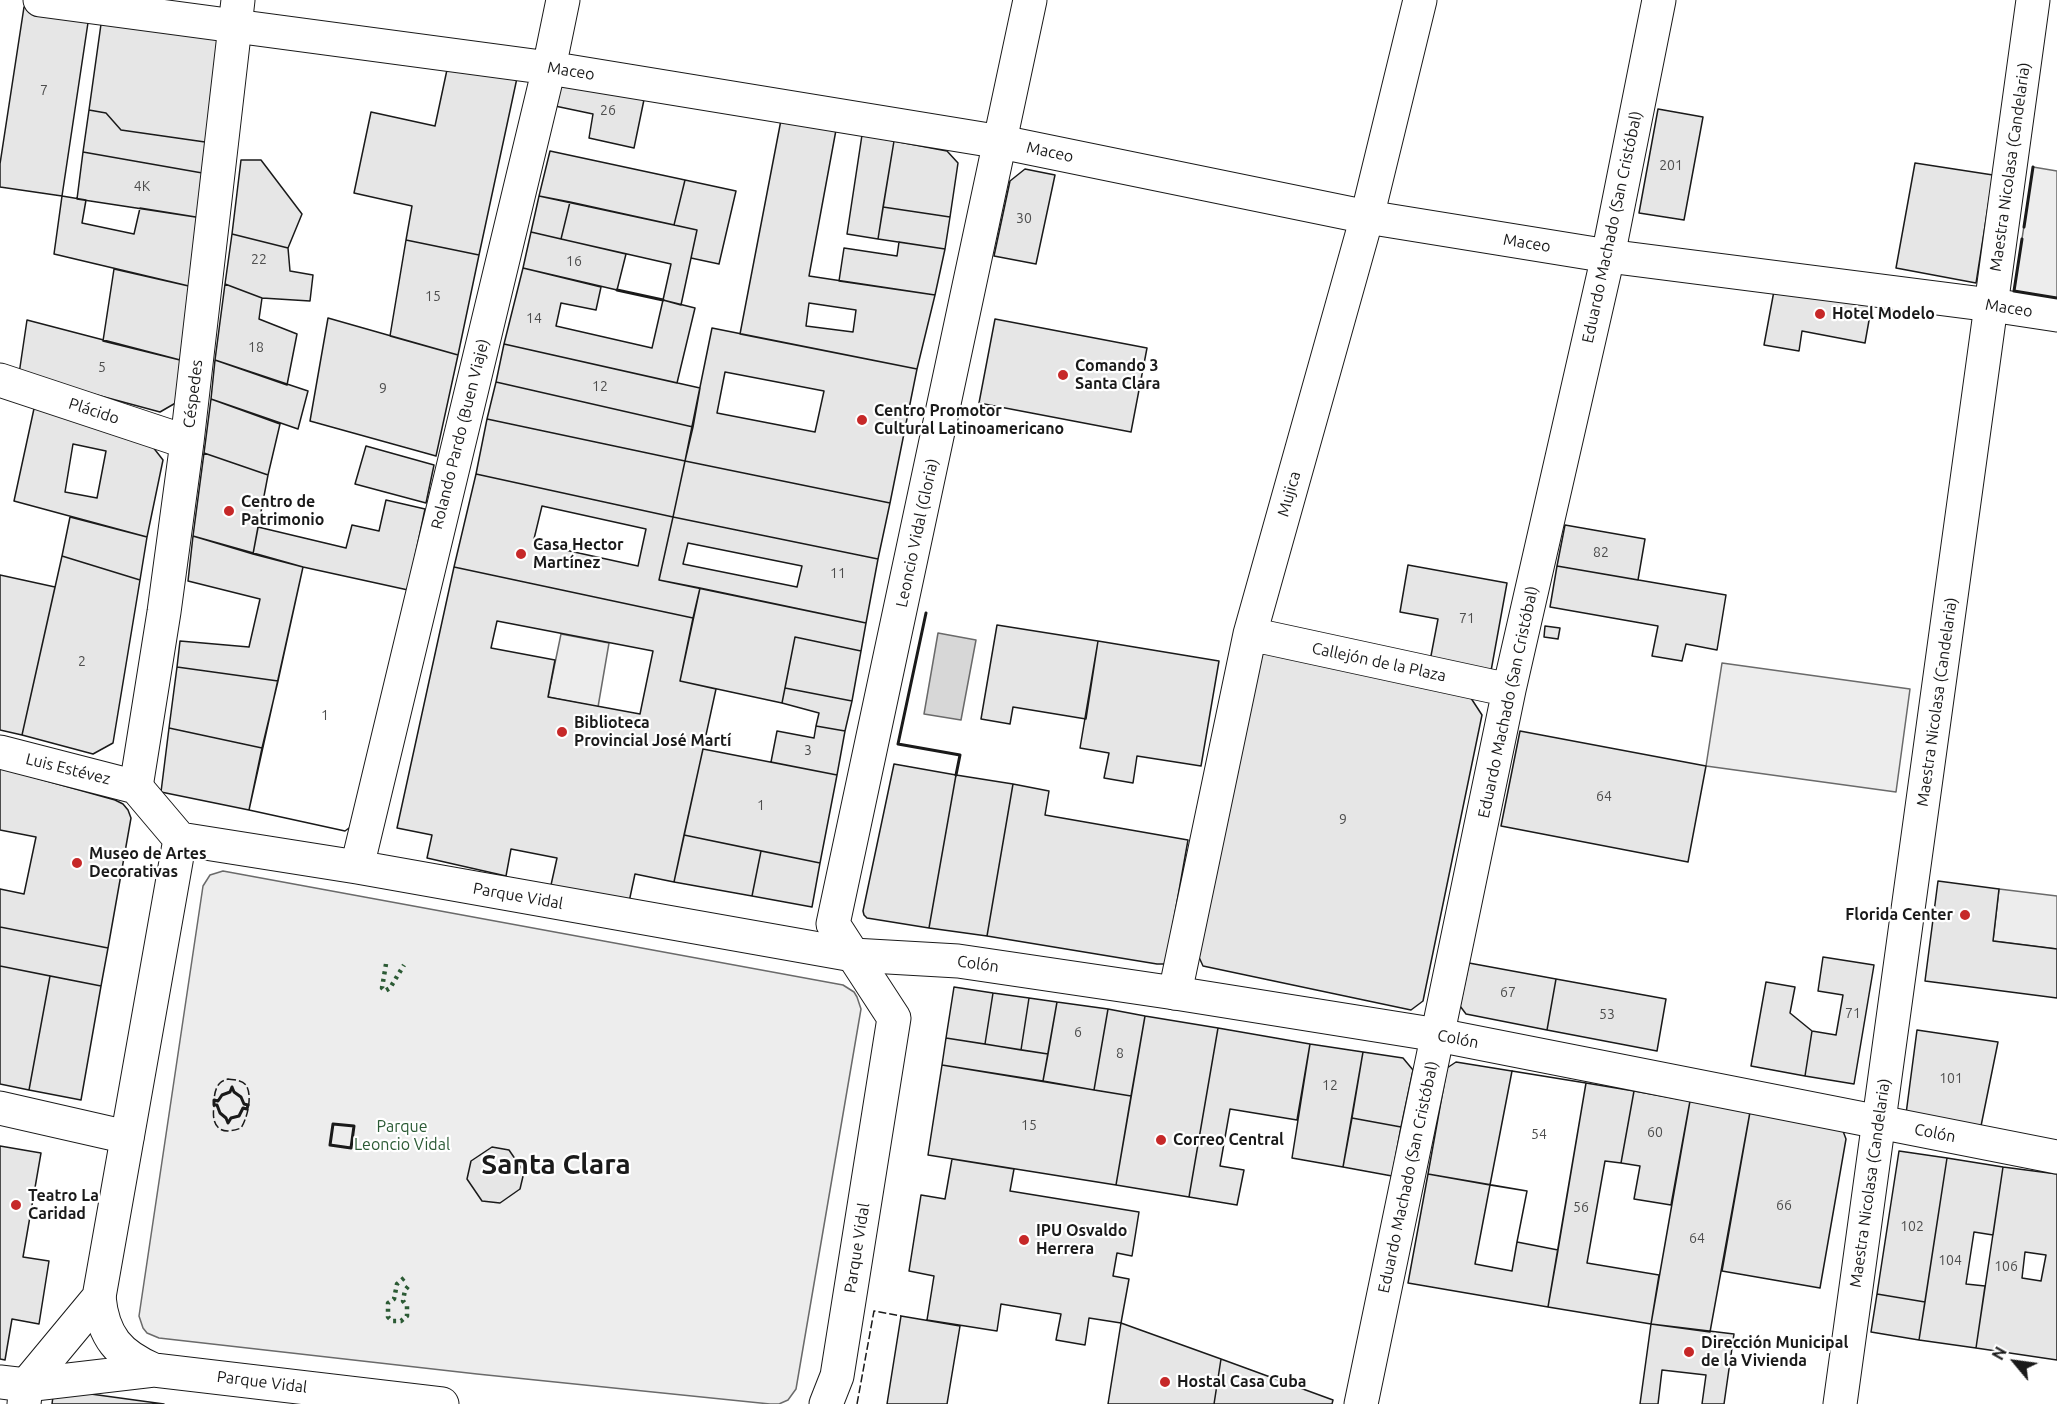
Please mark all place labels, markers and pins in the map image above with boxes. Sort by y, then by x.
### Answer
place label: Hotel Modelo [1832,304,1935,324]
marker: Hotel Modelo [1813,307,1827,321]
place label: Comando 3 Santa Clara [1075,356,1160,394]
marker: Comando 3 Santa Clara [1056,368,1070,382]
place label: Centro Promotor Cultural Latinoamericano [874,401,1064,439]
marker: Centro Promotor Cultural Latinoamericano [855,413,869,427]
place label: Centro de Patrimonio [241,492,324,530]
marker: Centro de Patrimonio [222,504,236,518]
place label: Casa Hector Martínez [533,535,624,573]
marker: Casa Hector Martínez [514,547,528,561]
place label: Biblioteca Provincial José Martí [574,713,731,751]
marker: Biblioteca Provincial José Martí [555,725,569,739]
place label: Museo de Artes Decorativas [89,844,207,882]
marker: Museo de Artes Decorativas [70,856,84,870]
place label: Florida Center [1845,905,1953,925]
marker: Florida Center [1958,908,1972,922]
place label: Correo Central [1173,1130,1284,1150]
marker: Correo Central [1154,1133,1168,1147]
place label: Teatro La Caridad [28,1186,99,1224]
marker: Teatro La Caridad [9,1198,23,1212]
place label: IPU Osvaldo Herrera [1036,1221,1127,1259]
marker: IPU Osvaldo Herrera [1017,1233,1031,1247]
place label: Dirección Municipal de la Vivienda [1701,1333,1848,1371]
marker: Dirección Municipal de la Vivienda [1682,1345,1696,1359]
place label: Hostal Casa Cuba [1177,1372,1306,1392]
marker: Hostal Casa Cuba [1158,1375,1172,1389]

